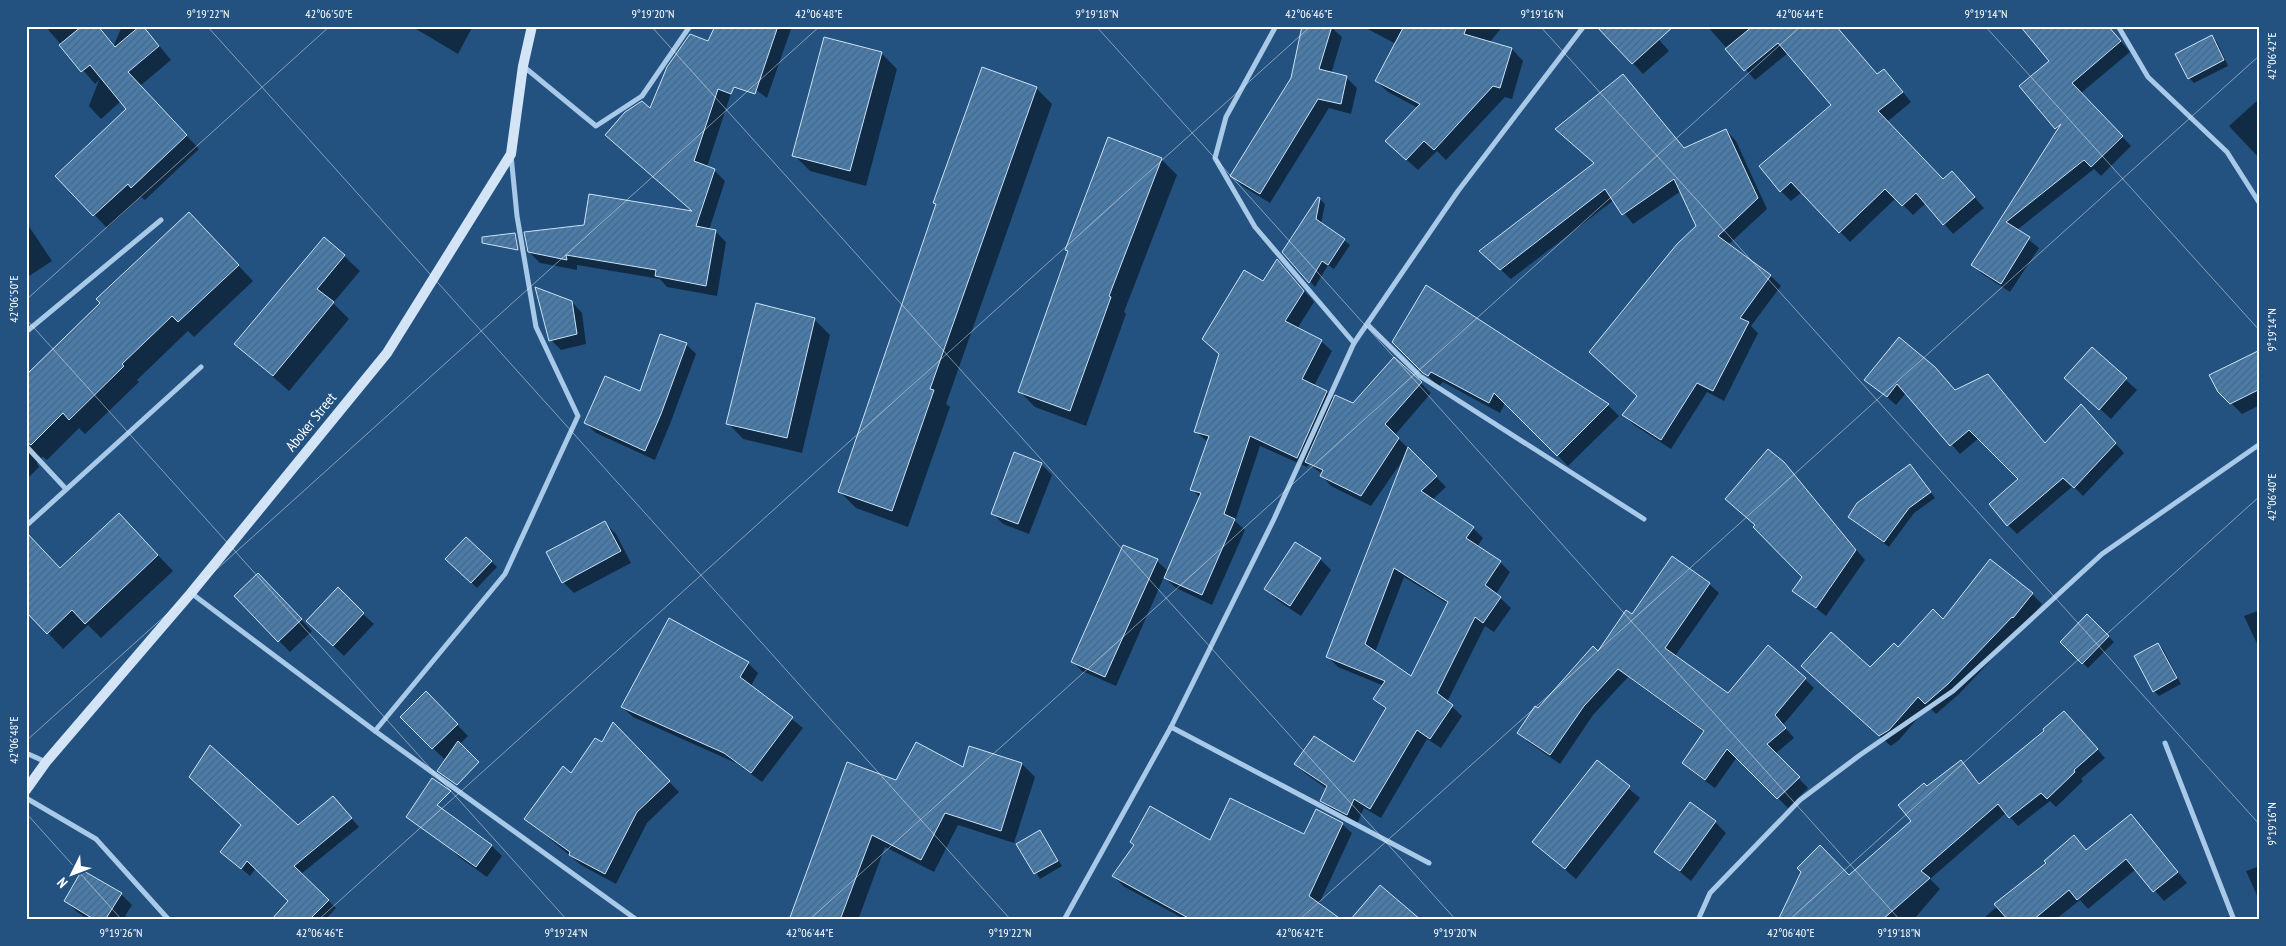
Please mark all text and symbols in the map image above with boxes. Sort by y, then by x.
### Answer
text: 9°19'22"N [186,6,230,21]
text: 42°06'50"E [305,6,353,21]
text: 9°19'20"N [631,6,675,21]
text: 42°06'48"E [795,6,843,21]
text: 9°19'18"N [1075,6,1119,21]
text: 42°06'46"E [1285,6,1333,21]
text: 9°19'16"N [1520,6,1564,21]
text: 42°06'44"E [1776,6,1824,21]
text: 9°19'14"N [1964,6,2008,21]
text: 42°06'42"E [2264,32,2279,80]
text: 42°06'50"E [6,275,21,323]
text: 9°19'14"N [2264,308,2279,352]
street label: Aboker Street [281,388,340,455]
text: 42°06'40"E [2264,473,2279,521]
text: 42°06'48"E [6,716,21,764]
text: 9°19'16"N [2264,802,2279,846]
north arrow [48,848,98,898]
text: N [53,874,72,892]
text: 9°19'26"N [99,925,143,940]
text: 42°06'46"E [296,925,344,940]
text: 9°19'24"N [544,925,588,940]
text: 42°06'44"E [786,925,834,940]
text: 9°19'22"N [988,925,1032,940]
text: 42°06'42"E [1276,925,1324,940]
text: 9°19'20"N [1433,925,1477,940]
text: 42°06'40"E [1767,925,1815,940]
text: 9°19'18"N [1877,925,1921,940]

